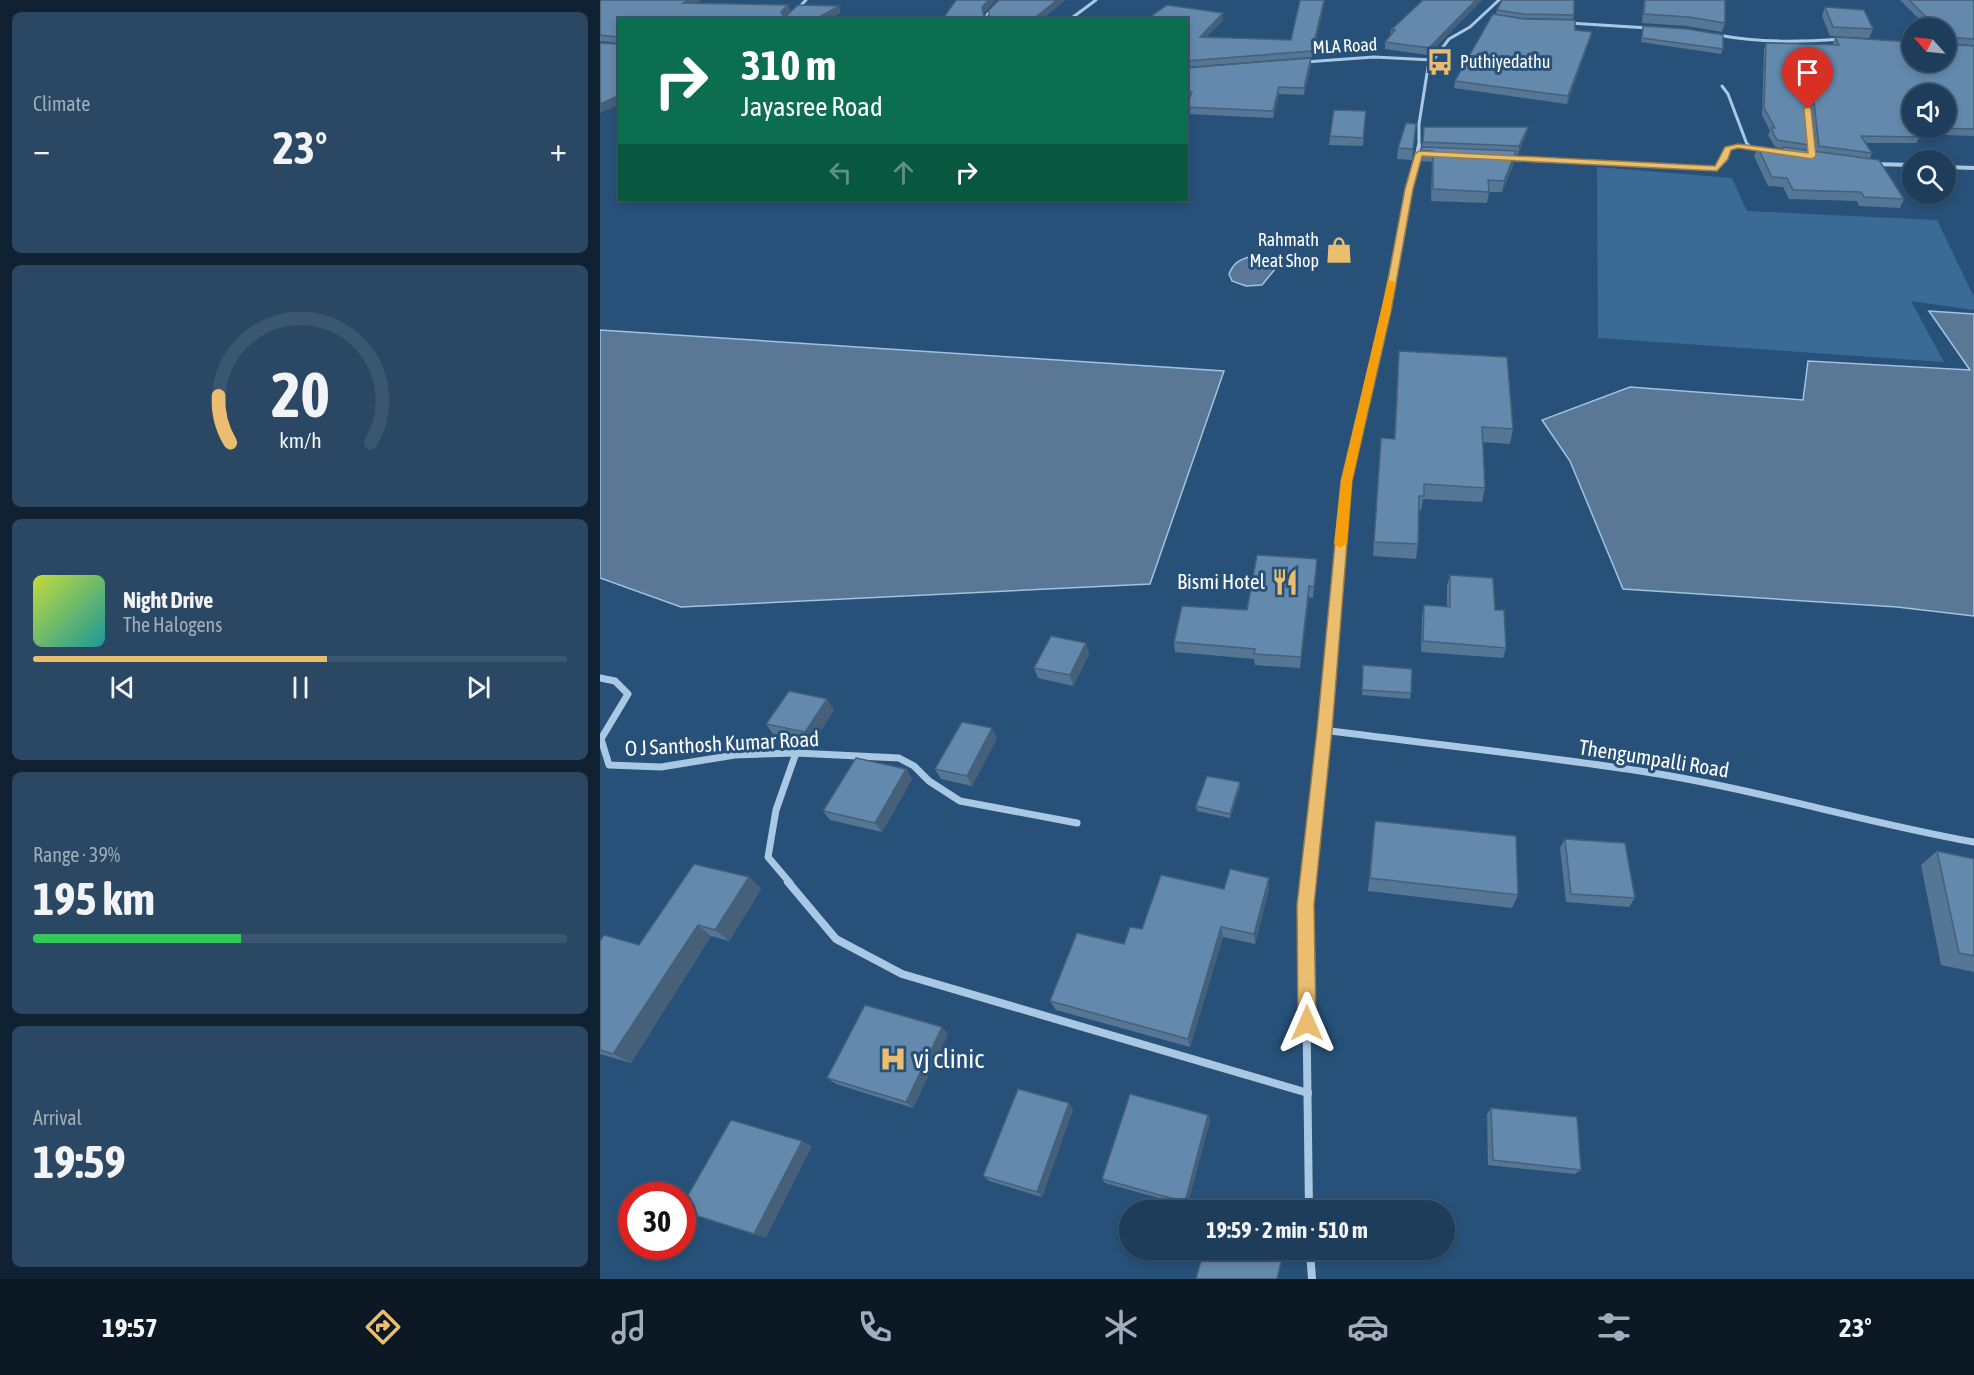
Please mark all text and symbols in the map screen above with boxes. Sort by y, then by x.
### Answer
north arrow [1902,18,1956,72]
map controls [1902,18,1956,204]
street label: MLA Road [1312,33,1378,58]
text: 310 m [741,41,836,89]
icon: right [642,42,720,120]
bus stop icon: Puthiyedathu [1425,47,1455,77]
pin [1782,47,1833,109]
place label: Puthiyedathu [1460,51,1550,72]
icon: arrive [1791,56,1824,89]
button: sound [1902,84,1956,138]
text: Jayasree Road [741,91,883,122]
text: Climate [33,92,90,115]
text: 23° [273,122,327,174]
text: − [33,130,50,168]
text: + [550,130,567,168]
button: search [1902,150,1956,204]
icon: left [824,156,857,189]
icon: ahead [887,156,920,189]
icon: right [950,156,983,189]
place label: Rahmath Meat Shop [1249,229,1319,271]
shop icon: Rahmath Meat Shop [1324,235,1354,265]
text: 20 [271,359,329,430]
text: km/h [279,429,321,454]
restaurant icon: Bismi Hotel [1270,567,1300,597]
place label: Bismi Hotel [1177,569,1265,593]
text: Night Drive [123,587,213,613]
text: The Halogens [123,613,222,636]
icon: previous [106,671,139,704]
icon: pause [284,671,317,704]
icon: next [462,671,495,704]
street label: O J Santhosh Kumar Road [624,726,820,760]
street label: Thengumpalli Road [1577,734,1731,782]
text: Range · 39% [33,843,120,866]
text: 195 km [33,873,155,925]
position arrow [1275,991,1339,1055]
hospital icon: vj clinic [878,1044,908,1074]
place label: vj clinic [913,1044,984,1074]
text: Arrival [33,1106,82,1129]
text: 19:59 [33,1136,126,1188]
speed limit sign: 30 [618,1182,696,1260]
text: 19:59 · 2 min · 510 m [1206,1217,1368,1243]
icon: directions [362,1306,404,1348]
icon: music [608,1306,650,1348]
icon: phone [854,1306,896,1348]
icon: climate [1100,1306,1142,1348]
icon: car [1347,1306,1389,1348]
icon: filters [1593,1306,1635,1348]
text: 19:57 [102,1312,158,1343]
text: 23° [1839,1312,1872,1343]

